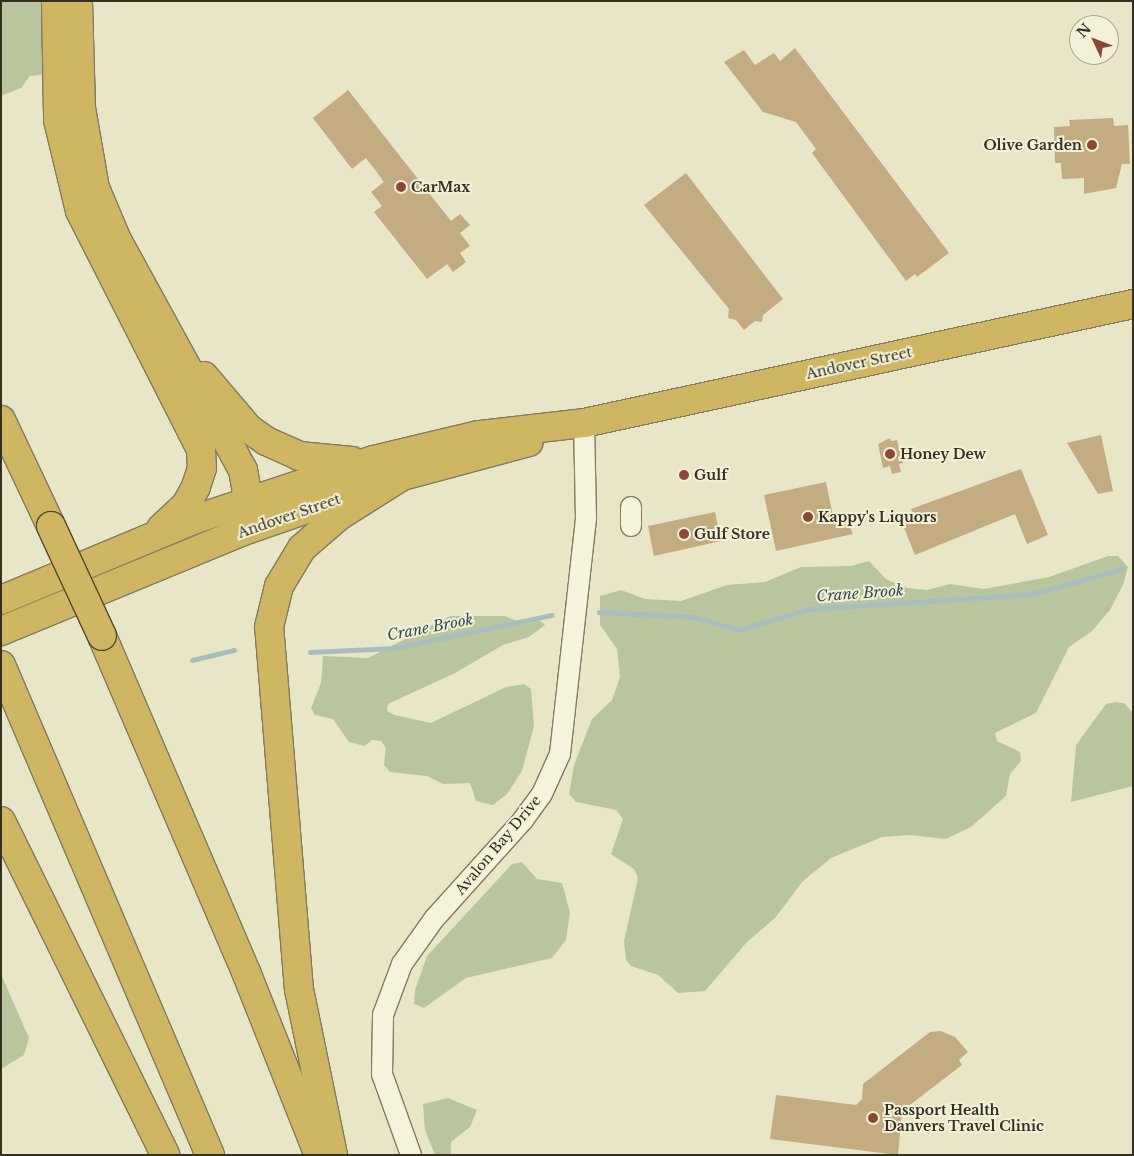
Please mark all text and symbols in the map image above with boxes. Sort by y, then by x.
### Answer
north arrow [1069,15,1119,65]
text: N [1073,20,1095,41]
place label: Olive Garden [983,137,1082,153]
marker: Olive Garden [1086,139,1098,151]
place label: CarMax [411,179,470,195]
marker: CarMax [395,181,407,193]
street label: Andover Street [805,344,913,382]
place label: Honey Dew [900,446,986,462]
marker: Honey Dew [884,448,896,460]
place label: Gulf [694,467,727,483]
marker: Gulf [678,469,690,481]
street label: Andover Street [235,491,343,541]
place label: Kappy's Liquors [818,509,937,525]
marker: Kappy's Liquors [802,511,814,523]
place label: Gulf Store [694,526,770,542]
marker: Gulf Store [678,528,690,540]
water label: Crane Brook [816,581,904,605]
water label: Crane Brook [385,610,475,644]
street label: Avalon Bay Drive [451,792,545,898]
place label: Passport Health Danvers Travel Clinic [884,1102,1044,1134]
marker: Passport Health Danvers Travel Clinic [866,1111,880,1125]

